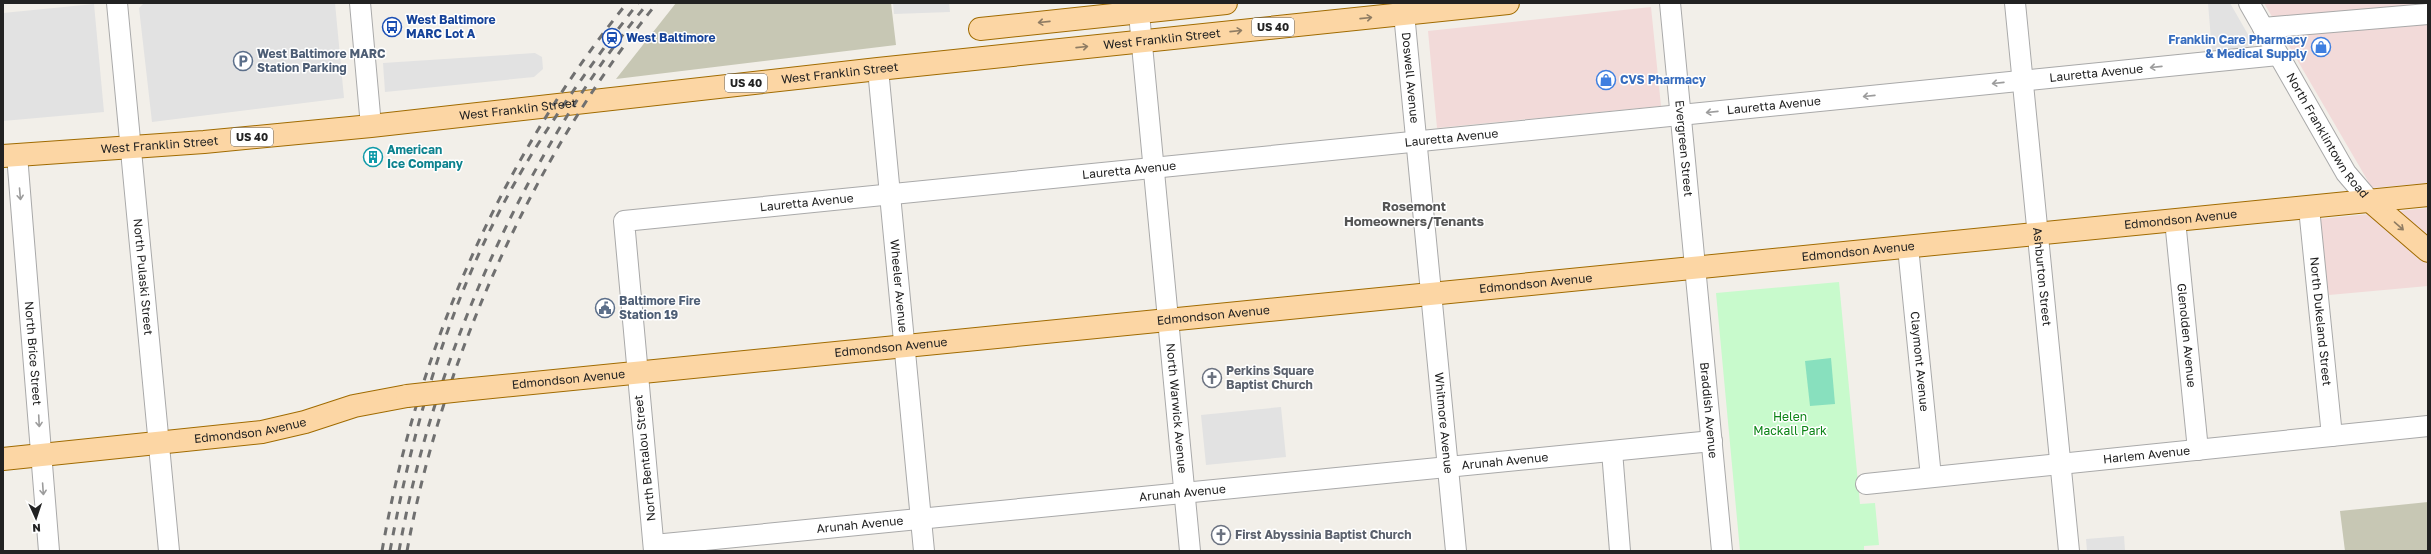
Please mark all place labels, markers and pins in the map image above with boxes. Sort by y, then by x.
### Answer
place label: West Baltimore MARC Lot A [406,12,496,41]
bus stop icon: West Baltimore MARC Lot A [381,16,403,38]
station icon: West Baltimore [601,27,623,49]
place label: West Baltimore [626,30,716,45]
place label: Franklin Care Pharmacy & Medical Supply [2168,32,2308,61]
shop icon: Franklin Care Pharmacy & Medical Supply [2310,36,2332,58]
place label: West Baltimore MARC Station Parking [257,46,386,75]
parking icon: West Baltimore MARC Station Parking [232,50,254,72]
shop icon: CVS Pharmacy [1595,69,1617,91]
place label: CVS Pharmacy [1620,72,1707,87]
place label: American Ice Company [387,142,464,171]
building icon: American Ice Company [362,146,384,168]
place label: Baltimore Fire Station 19 [619,293,701,322]
public building icon: Baltimore Fire Station 19 [594,297,616,319]
place label: Perkins Square Baptist Church [1226,363,1314,392]
church icon: Perkins Square Baptist Church [1201,367,1223,389]
church icon: First Abyssinia Baptist Church [1210,524,1232,546]
place label: First Abyssinia Baptist Church [1235,527,1411,542]

